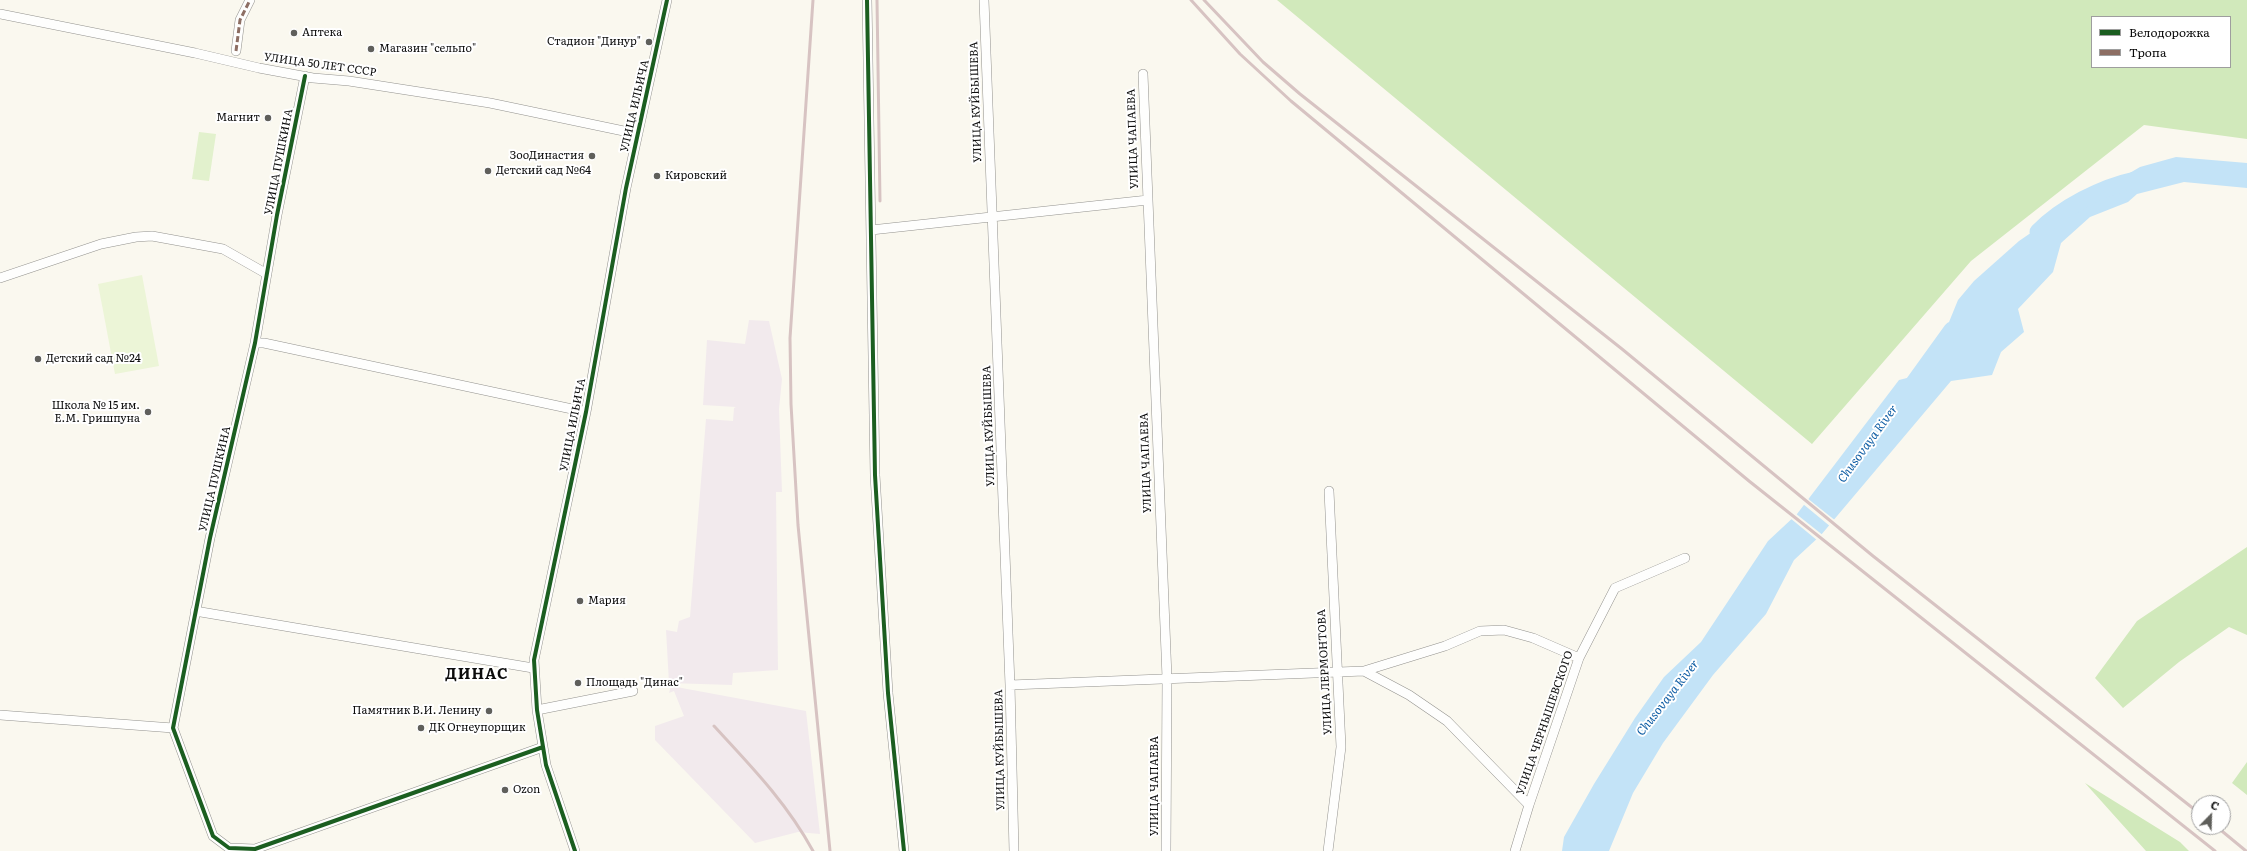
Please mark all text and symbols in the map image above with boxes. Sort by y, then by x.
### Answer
legend [2091,16,2231,68]
text: Велодорожка [2129,23,2210,41]
place label: Аптека [302,26,342,40]
marker: Аптека [289,28,299,38]
place label: Стадион "Динур" [547,35,641,49]
marker: Стадион "Динур" [644,37,654,47]
street label: УЛИЦА КУЙБЫШЕВА [967,41,985,163]
place label: Магазин "сельпо" [379,42,476,56]
text: Тропа [2129,43,2166,61]
marker: Магазин "сельпо" [366,44,376,54]
street label: УЛИЦА 50 ЛЕТ СССР [263,51,377,79]
street label: УЛИЦА ИЛЬИЧА [618,58,652,154]
street label: УЛИЦА ЧАПАЕВА [1125,89,1141,189]
street label: УЛИЦА ПУШКИНА [262,108,296,216]
place label: Магнит [216,111,260,125]
marker: Магнит [263,113,273,123]
place label: ЗооДинастия [510,149,584,163]
marker: ЗооДинастия [587,151,597,161]
place label: Детский сад №64 [496,164,591,178]
marker: Детский сад №64 [483,166,493,176]
place label: Кировский [665,169,727,183]
marker: Кировский [652,171,662,181]
place label: Детский сад №24 [46,352,141,366]
marker: Детский сад №24 [33,354,43,364]
street label: УЛИЦА КУЙБЫШЕВА [980,365,998,487]
street label: УЛИЦА ИЛЬИЧА [557,377,589,473]
place label: Школа № 15 им. Е.М. Гришпуна [52,399,140,425]
water label: Chusovaya River [1835,402,1901,486]
marker: Школа № 15 им. Е.М. Гришпуна [143,407,153,417]
street label: УЛИЦА ЧАПАЕВА [1138,413,1154,513]
street label: УЛИЦА ПУШКИНА [196,425,234,533]
place label: Мария [588,594,626,608]
marker: Мария [575,596,585,606]
street label: УЛИЦА ЛЕРМОНТОВА [1315,609,1335,735]
street label: УЛИЦА ЧЕРНЫШЕВСКОГО [1514,649,1576,797]
water label: Chusovaya River [1634,657,1702,739]
district label: ДИНАС [445,666,509,684]
place label: Площадь "Динас" [586,676,683,690]
marker: Площадь "Динас" [573,678,583,688]
street label: УЛИЦА КУЙБЫШЕВА [992,689,1008,811]
place label: Памятник В.И. Ленину [352,704,481,718]
marker: Памятник В.И. Ленину [484,706,494,716]
place label: ДК Огнеупорщик [429,721,526,735]
marker: ДК Огнеупорщик [416,723,426,733]
street label: УЛИЦА ЧАПАЕВА [1148,736,1162,836]
place label: Ozon [513,783,540,797]
marker: Ozon [500,785,510,795]
north arrow [2191,795,2231,835]
text: С [2209,796,2222,814]

